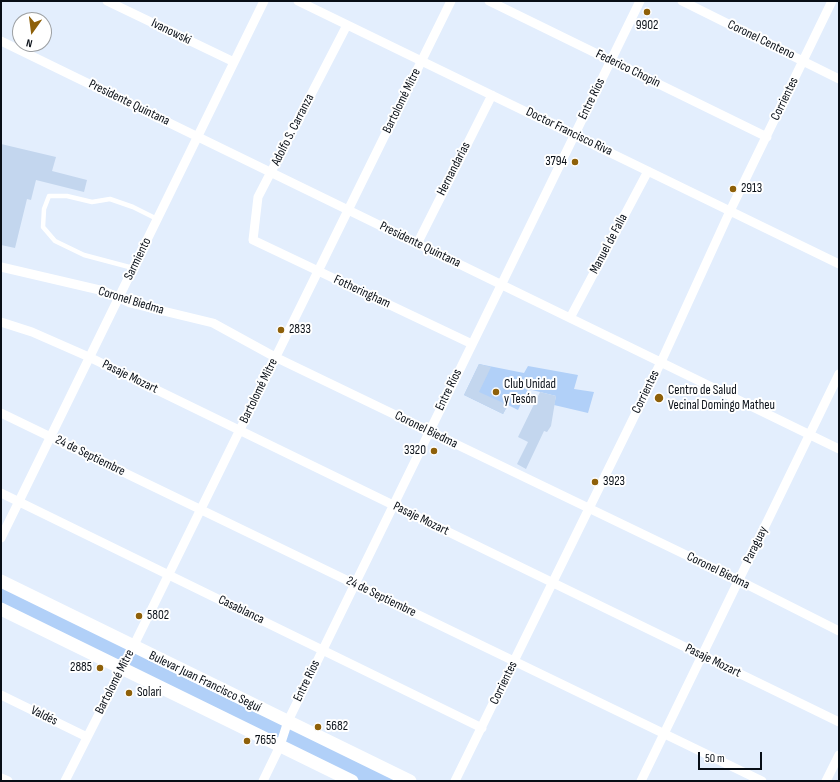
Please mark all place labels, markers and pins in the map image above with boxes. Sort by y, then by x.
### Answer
marker: 9902 [642,7,652,17]
place label: 9902 [636,18,658,34]
place label: 3794 [545,154,567,170]
marker: 3794 [570,157,580,167]
place label: 2913 [741,181,762,197]
marker: 2913 [728,184,738,194]
place label: 2833 [289,322,311,338]
marker: 2833 [276,325,286,335]
place label: Club Unidad y Tesón [504,377,556,408]
place label: Centro de Salud Vecinal Domingo Matheu [668,383,775,414]
marker: Club Unidad y Tesón [491,387,501,397]
marker: Centro de Salud Vecinal Domingo Matheu [653,392,665,404]
place label: 3320 [404,443,426,459]
marker: 3320 [429,446,439,456]
place label: 3923 [603,474,625,490]
marker: 3923 [590,477,600,487]
place label: 5802 [147,608,169,624]
marker: 5802 [134,611,144,621]
place label: 2885 [70,660,92,676]
marker: 2885 [95,663,105,673]
place label: Solari [137,685,162,701]
marker: Solari [124,688,134,698]
place label: 5682 [326,719,348,735]
marker: 5682 [313,722,323,732]
place label: 7655 [255,733,276,749]
marker: 7655 [242,736,252,746]

